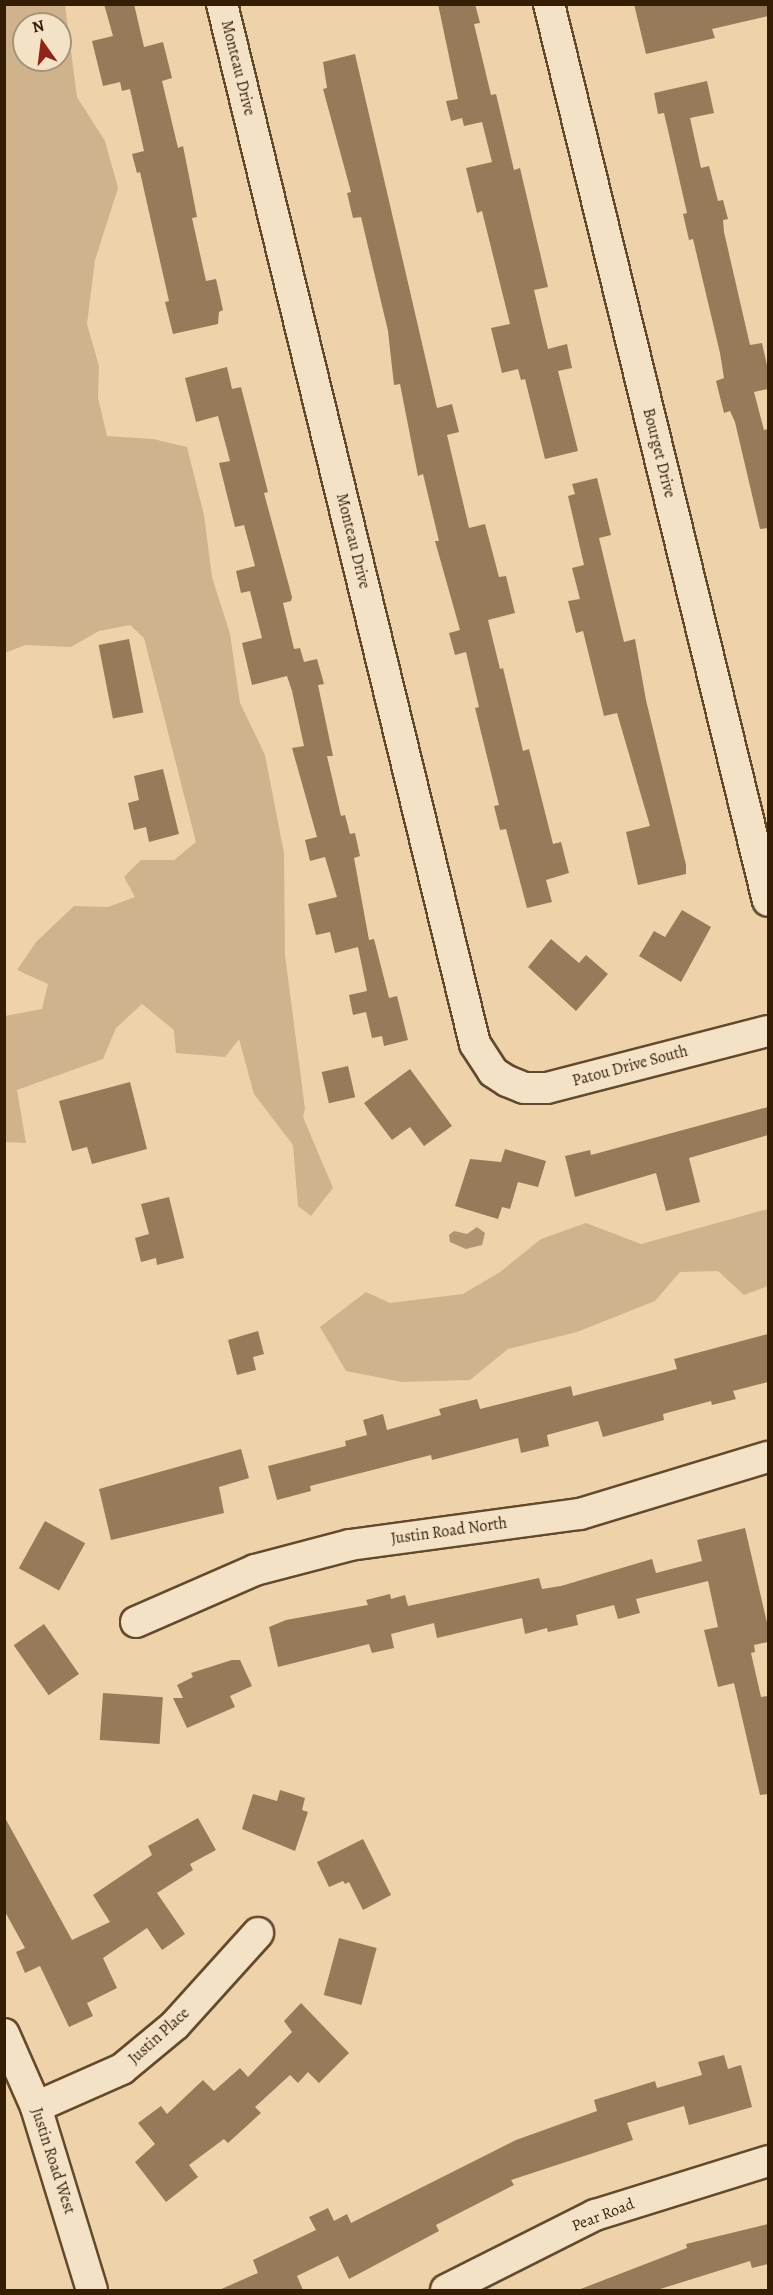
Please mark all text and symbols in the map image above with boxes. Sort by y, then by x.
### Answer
north arrow [12,12,72,72]
text: N [30,14,46,39]
street label: Monteau Drive [217,18,259,118]
street label: Bourget Drive [639,406,679,500]
street label: Monteau Drive [332,491,374,591]
street label: Patou Drive South [570,1041,690,1091]
street label: Justin Road North [390,1513,508,1549]
street label: Justin Place [125,2004,193,2068]
street label: Justin Road West [27,2105,79,2217]
street label: Pear Road [569,2194,637,2236]

